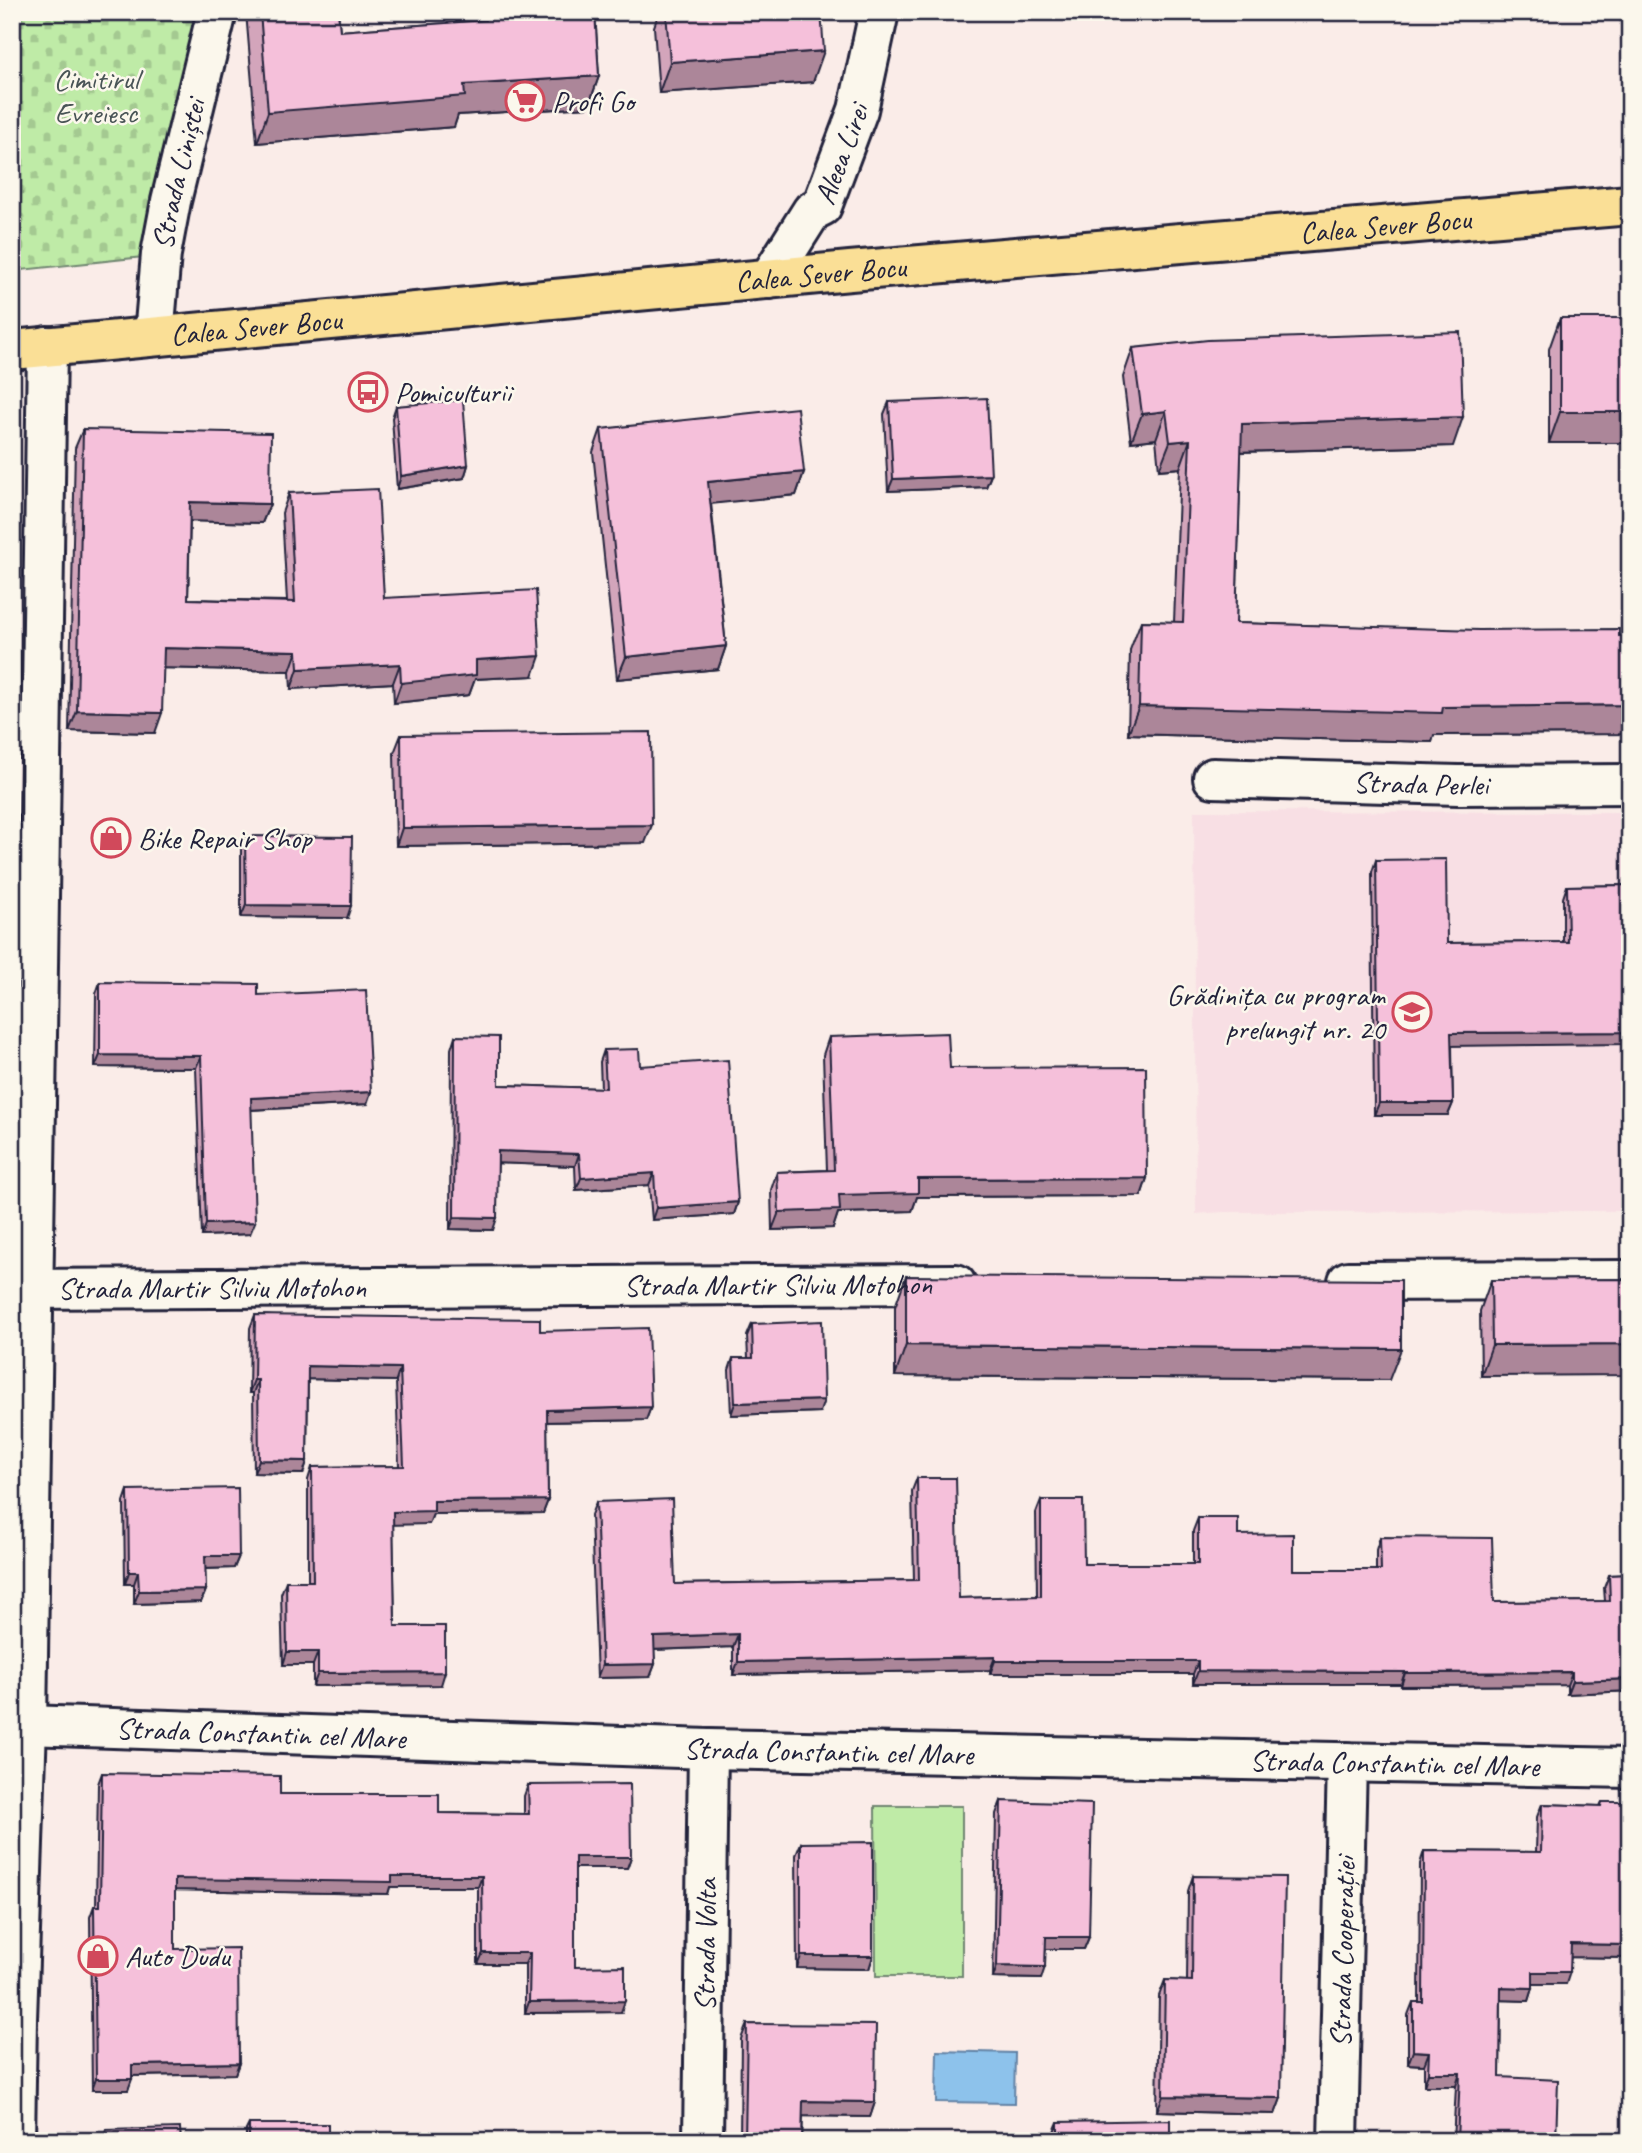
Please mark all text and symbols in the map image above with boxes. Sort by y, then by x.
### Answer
park label: Cimitirul Evreiesc [54,60,143,132]
supermarket icon: Profi Go [504,80,546,122]
place label: Profi Go [552,82,637,120]
street label: Strada Liniștei [143,92,215,253]
street label: Aleea Lirei [805,98,878,210]
street label: Calea Sever Bocu [1298,199,1474,252]
street label: Calea Sever Bocu [733,247,909,301]
street label: Calea Sever Bocu [169,300,345,354]
bus stop icon: Pomiculturii [347,371,389,413]
place label: Pomiculturii [395,373,514,411]
street label: Strada Perlei [1353,763,1492,804]
shop icon: Bike Repair Shop [90,817,132,859]
place label: Bike Repair Shop [138,819,313,857]
place label: Grădinița cu program prelungit nr. 20 [1167,976,1387,1048]
school or university icon: Grădinița cu program prelungit nr. 20 [1391,991,1433,1033]
street label: Strada Martir Silviu Motohon [624,1265,933,1305]
street label: Strada Martir Silviu Motohon [58,1268,367,1308]
street label: Strada Constantin cel Mare [115,1709,408,1757]
street label: Strada Constantin cel Mare [683,1729,976,1774]
street label: Strada Constantin cel Mare [1249,1741,1542,1785]
street label: Strada Cooperației [1321,1853,1364,2048]
street label: Strada Volta [686,1877,725,2012]
shop icon: Auto Dudu [77,1935,119,1977]
place label: Auto Dudu [125,1937,232,1975]

